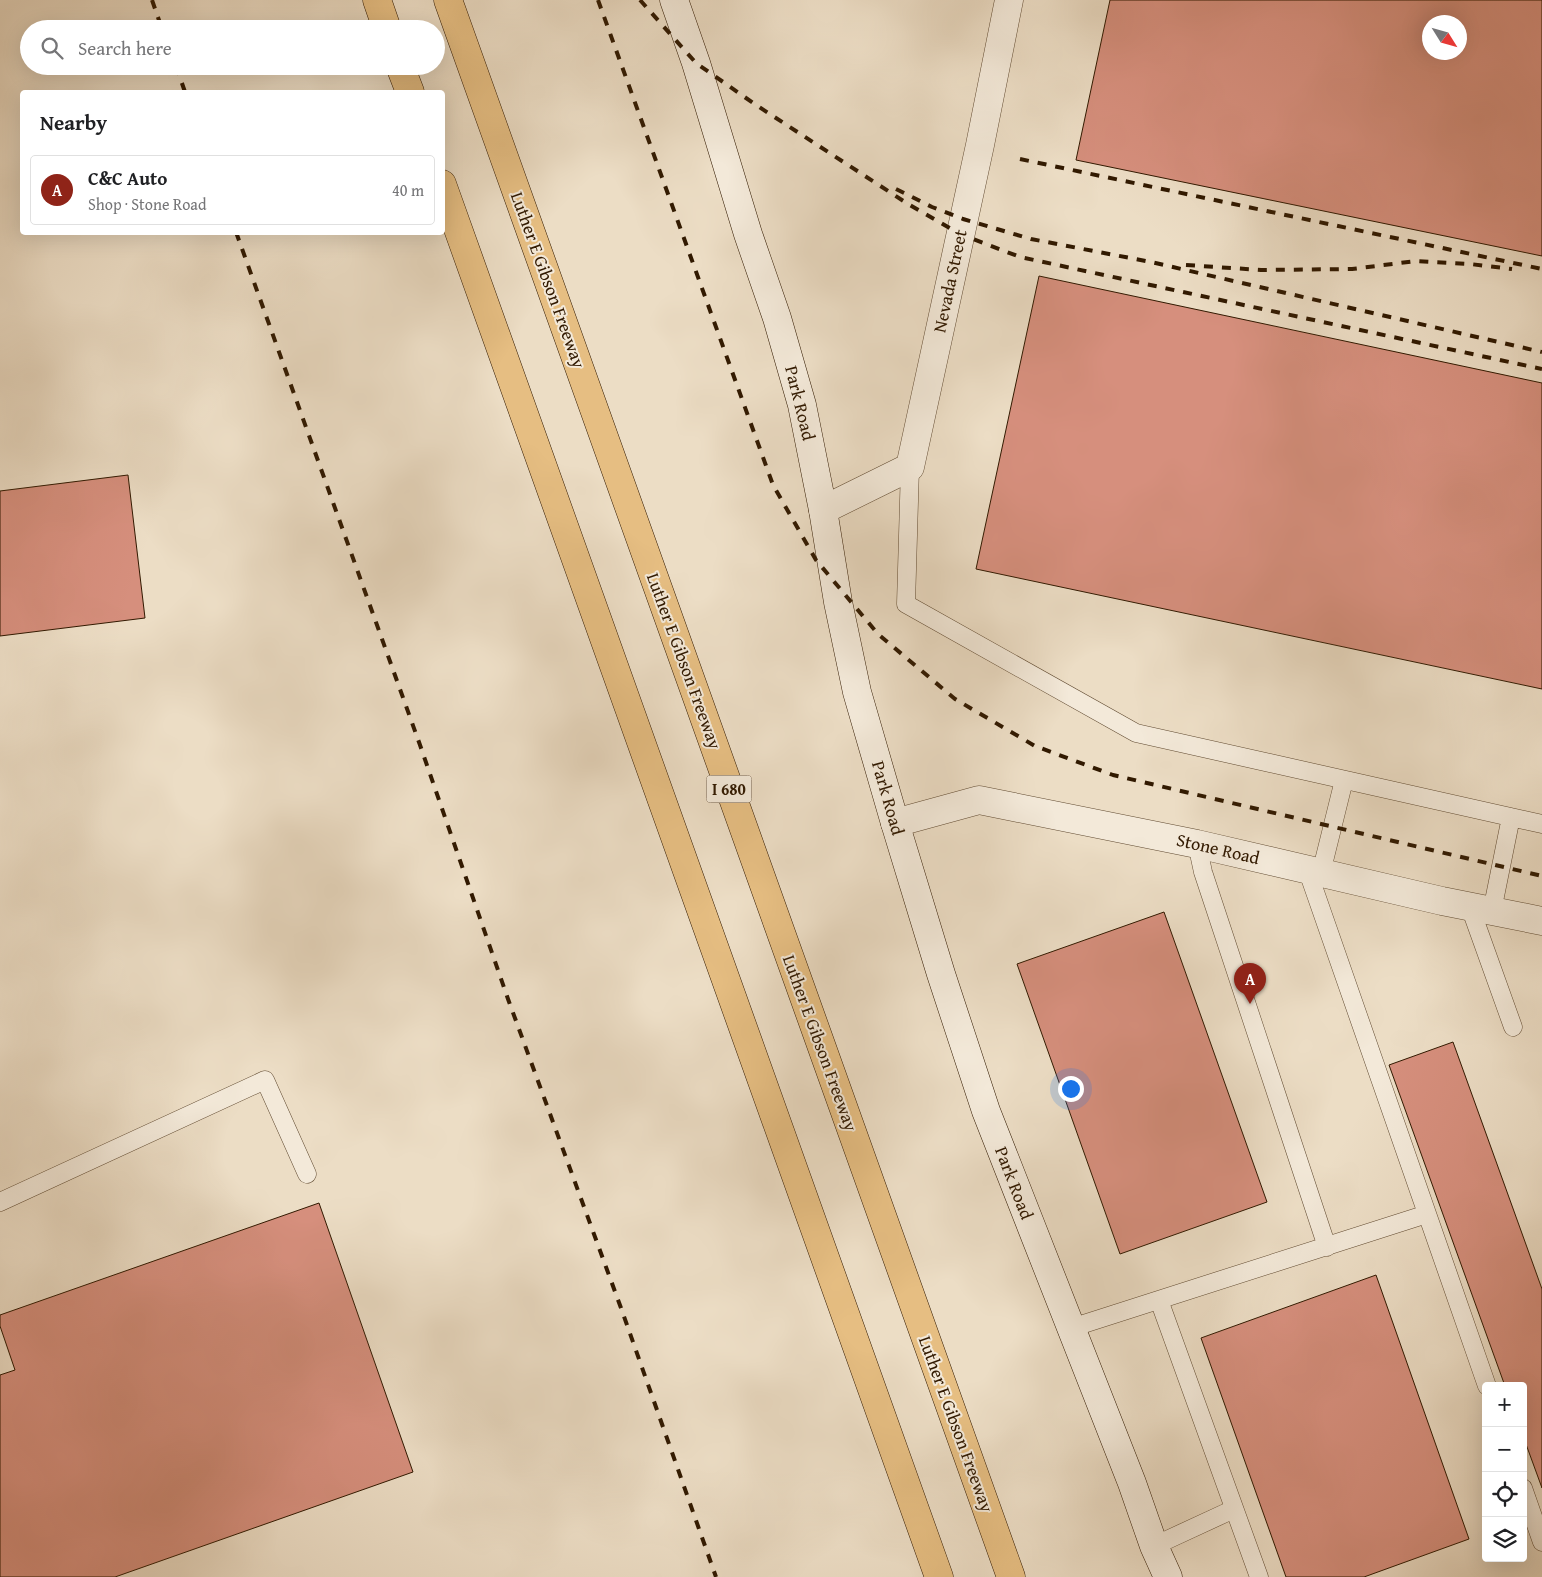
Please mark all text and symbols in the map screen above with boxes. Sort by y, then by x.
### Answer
north arrow [1422,15,1467,60]
search box [20,20,445,75]
icon: search [38,34,66,62]
text: Search here [78,34,172,62]
text: Nearby [40,107,107,138]
text: C&C Auto [88,164,167,192]
text: A [52,178,62,202]
text: 40 m [392,178,424,202]
street label: Luther E Gibson Freeway [504,188,593,372]
text: Shop · Stone Road [88,192,206,216]
street label: Nevada Street [925,226,974,335]
street label: Park Road [778,363,823,444]
street label: Luther E Gibson Freeway [640,569,729,753]
street label: Park Road [865,757,912,839]
road number: I 680 [706,776,752,802]
street label: Stone Road [1174,826,1263,871]
street label: Luther E Gibson Freeway [776,951,865,1135]
pin: A [1234,963,1266,1004]
your location [1058,1076,1084,1102]
street label: Park Road [988,1142,1041,1224]
street label: Luther E Gibson Freeway [912,1332,1001,1516]
map controls [1482,1382,1527,1562]
button: + [1482,1382,1527,1427]
button: − [1482,1427,1527,1472]
button: locate [1482,1472,1527,1517]
button: layers [1482,1517,1527,1562]

